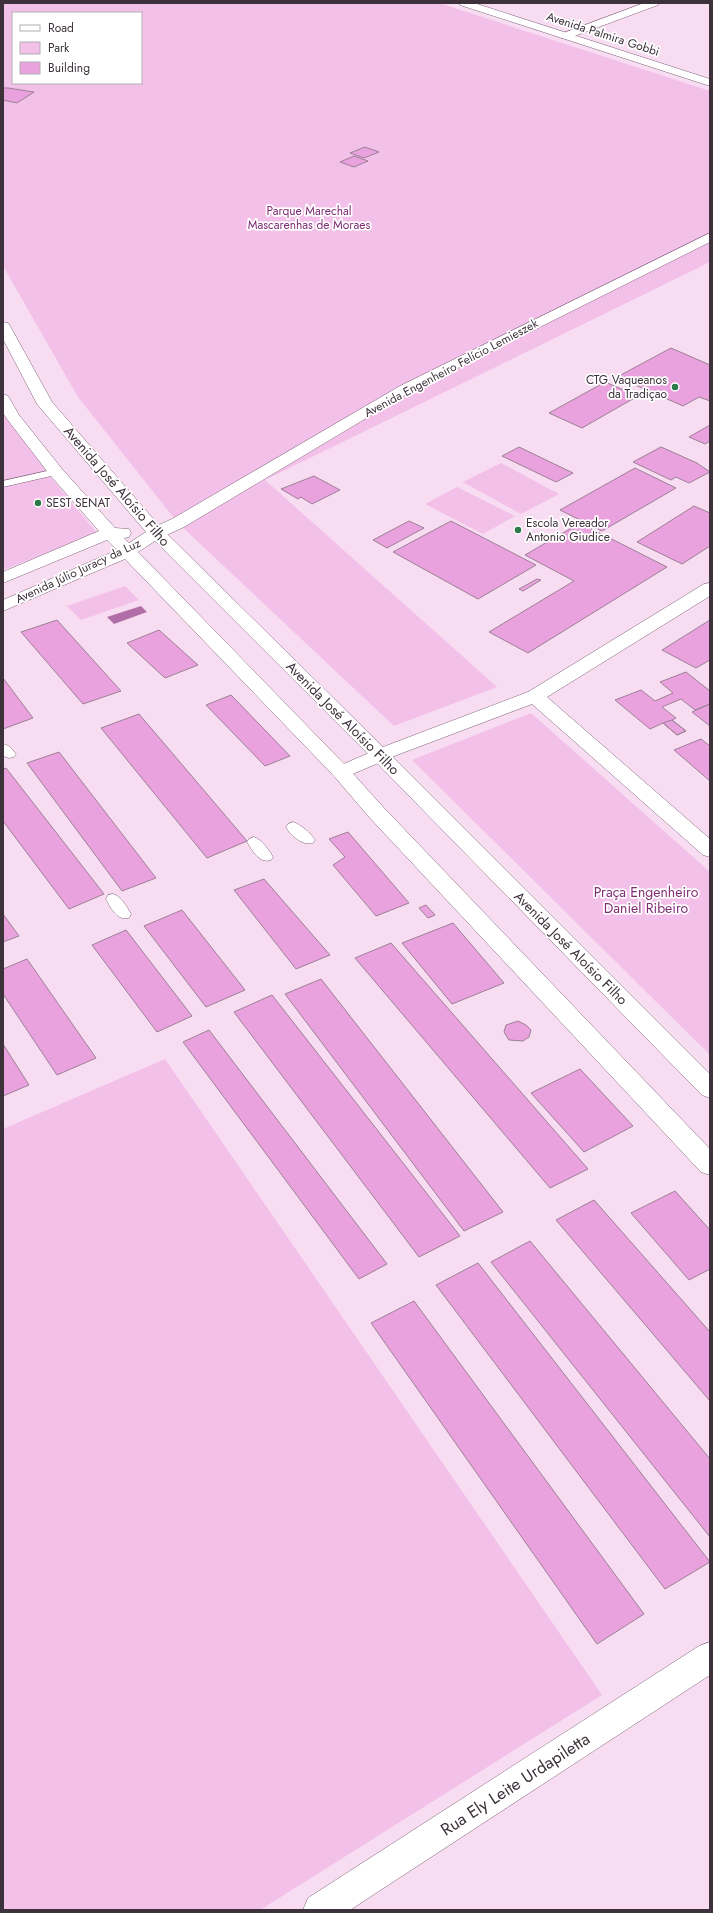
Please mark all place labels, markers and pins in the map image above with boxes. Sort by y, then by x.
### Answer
place label: CTG Vaqueanos da Tradiçao [586,371,667,403]
marker: CTG Vaqueanos da Tradiçao [670,382,680,392]
place label: SEST SENAT [46,494,110,512]
marker: SEST SENAT [33,498,43,508]
place label: Escola Vereador Antonio Giudice [526,514,610,546]
marker: Escola Vereador Antonio Giudice [513,525,523,535]

